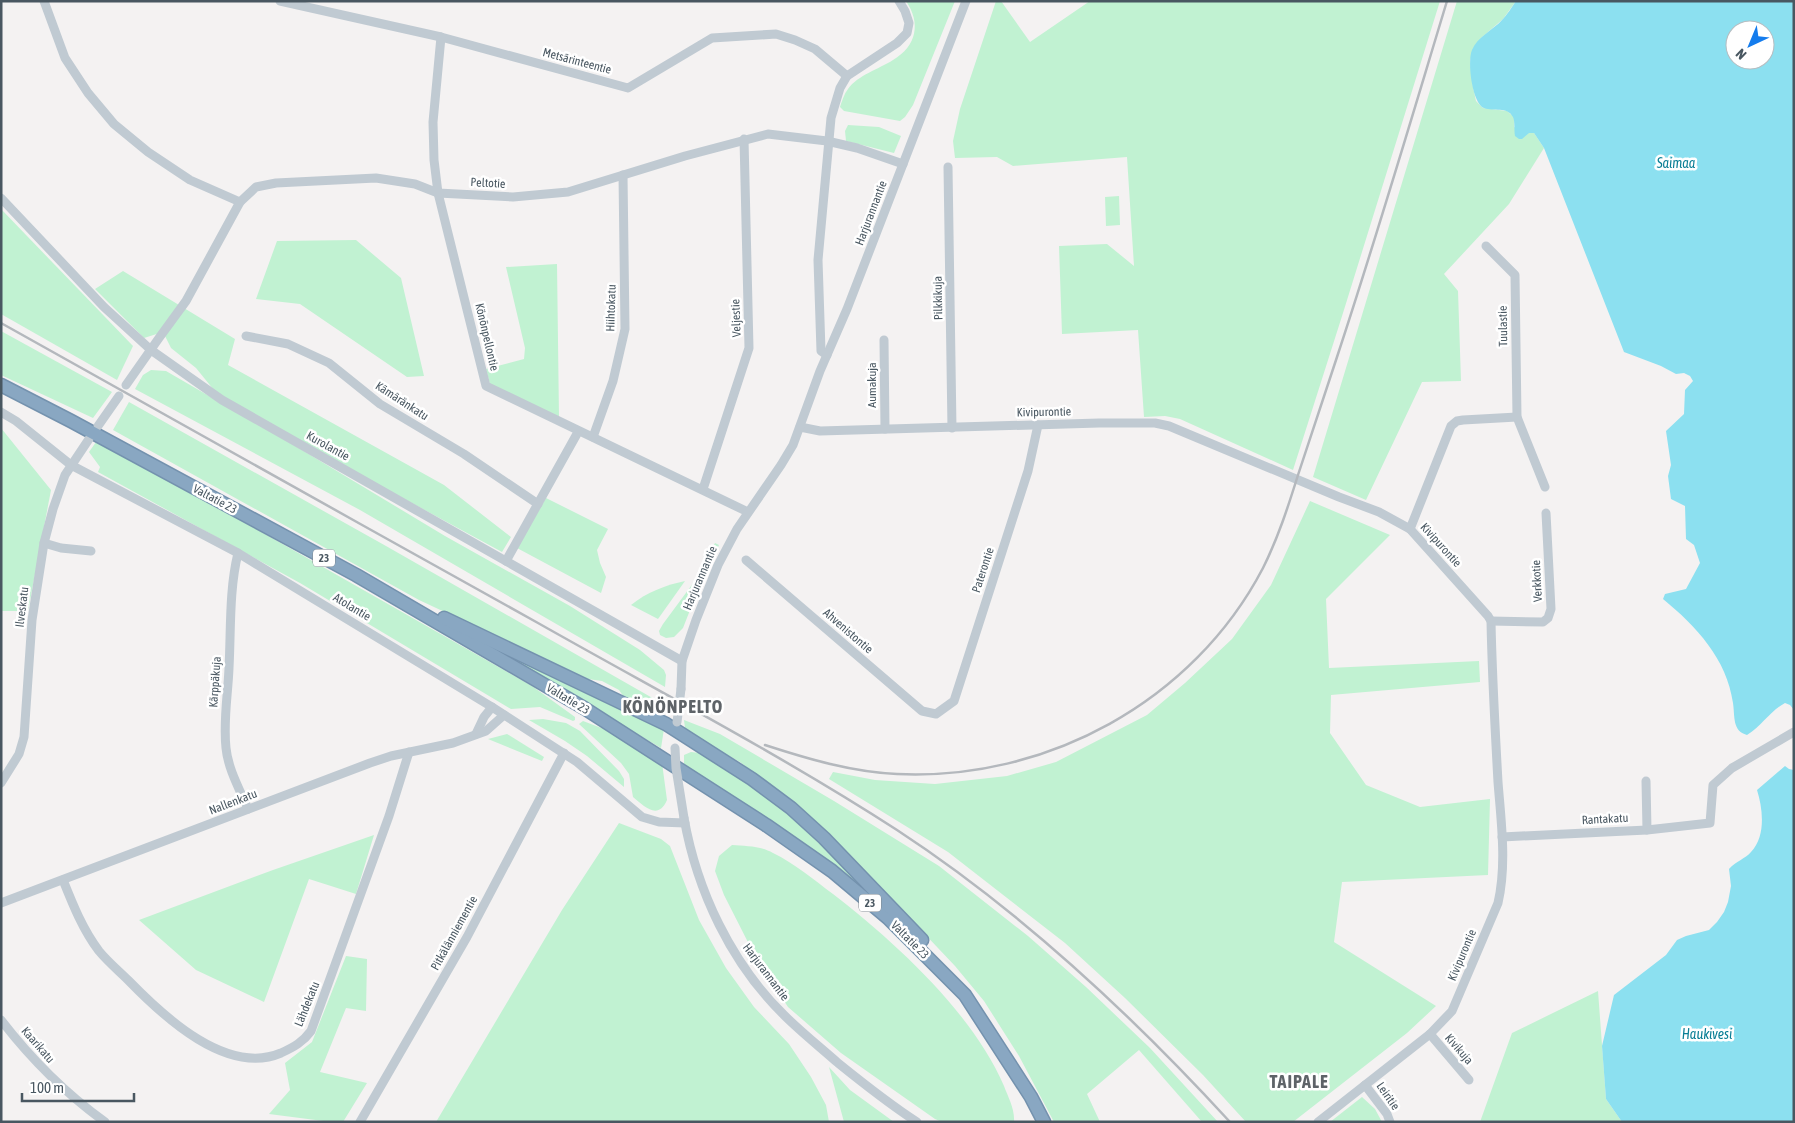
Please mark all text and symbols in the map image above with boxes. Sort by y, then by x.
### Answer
north arrow [1725,20,1775,70]
street label: Metsärinteentie [541,45,613,77]
text: N [1732,46,1749,63]
water label: Saimaa [1656,155,1696,171]
street label: Peltotie [470,175,506,191]
street label: Harjurannantie [852,179,890,247]
street label: Pilkkikuja [931,276,945,320]
street label: Hiihtokatu [603,284,619,332]
street label: Veljestie [728,299,744,337]
street label: Könönpellontie [472,302,502,372]
street label: Tuulastie [1496,305,1510,347]
street label: Aumakuja [865,362,879,408]
street label: Kämäränkatu [373,379,431,423]
street label: Kivipurontie [1017,405,1071,419]
street label: Kurolantie [304,428,352,464]
street label: Valtatie 23 [191,482,239,516]
street label: Kivipurontie [1418,520,1464,570]
street label: Harjurannantie [680,544,720,612]
street label: Paterontie [969,546,997,594]
road number: 23 [313,550,335,566]
street label: Verkkotie [1529,560,1545,602]
street label: Ilveskatu [13,586,31,628]
street label: Atolantie [331,590,373,624]
street label: Ahvenistontie [820,606,876,656]
street label: Kärppäkuja [206,656,224,708]
street label: Valtatie 23 [544,681,592,717]
district label: KÖNÖNPELTO [623,696,723,717]
street label: Nallenkatu [207,786,259,818]
street label: Rantakatu [1581,811,1629,827]
street label: Pitkälänniementie [428,893,480,973]
road number: 23 [859,894,881,911]
street label: Valtatie 23 [888,918,932,962]
street label: Kivipurontie [1445,927,1479,983]
street label: Harjurannantie [740,941,792,1003]
street label: Lähdekatu [292,979,322,1029]
street label: Kaarikatu [19,1024,58,1066]
water label: Haukivesi [1682,1026,1732,1042]
street label: Kivikuja [1442,1031,1476,1067]
scale bar [22,1070,135,1102]
district label: TAIPALE [1269,1071,1329,1092]
text: 100 m [30,1079,64,1096]
street label: Leiritie [1373,1079,1403,1113]

